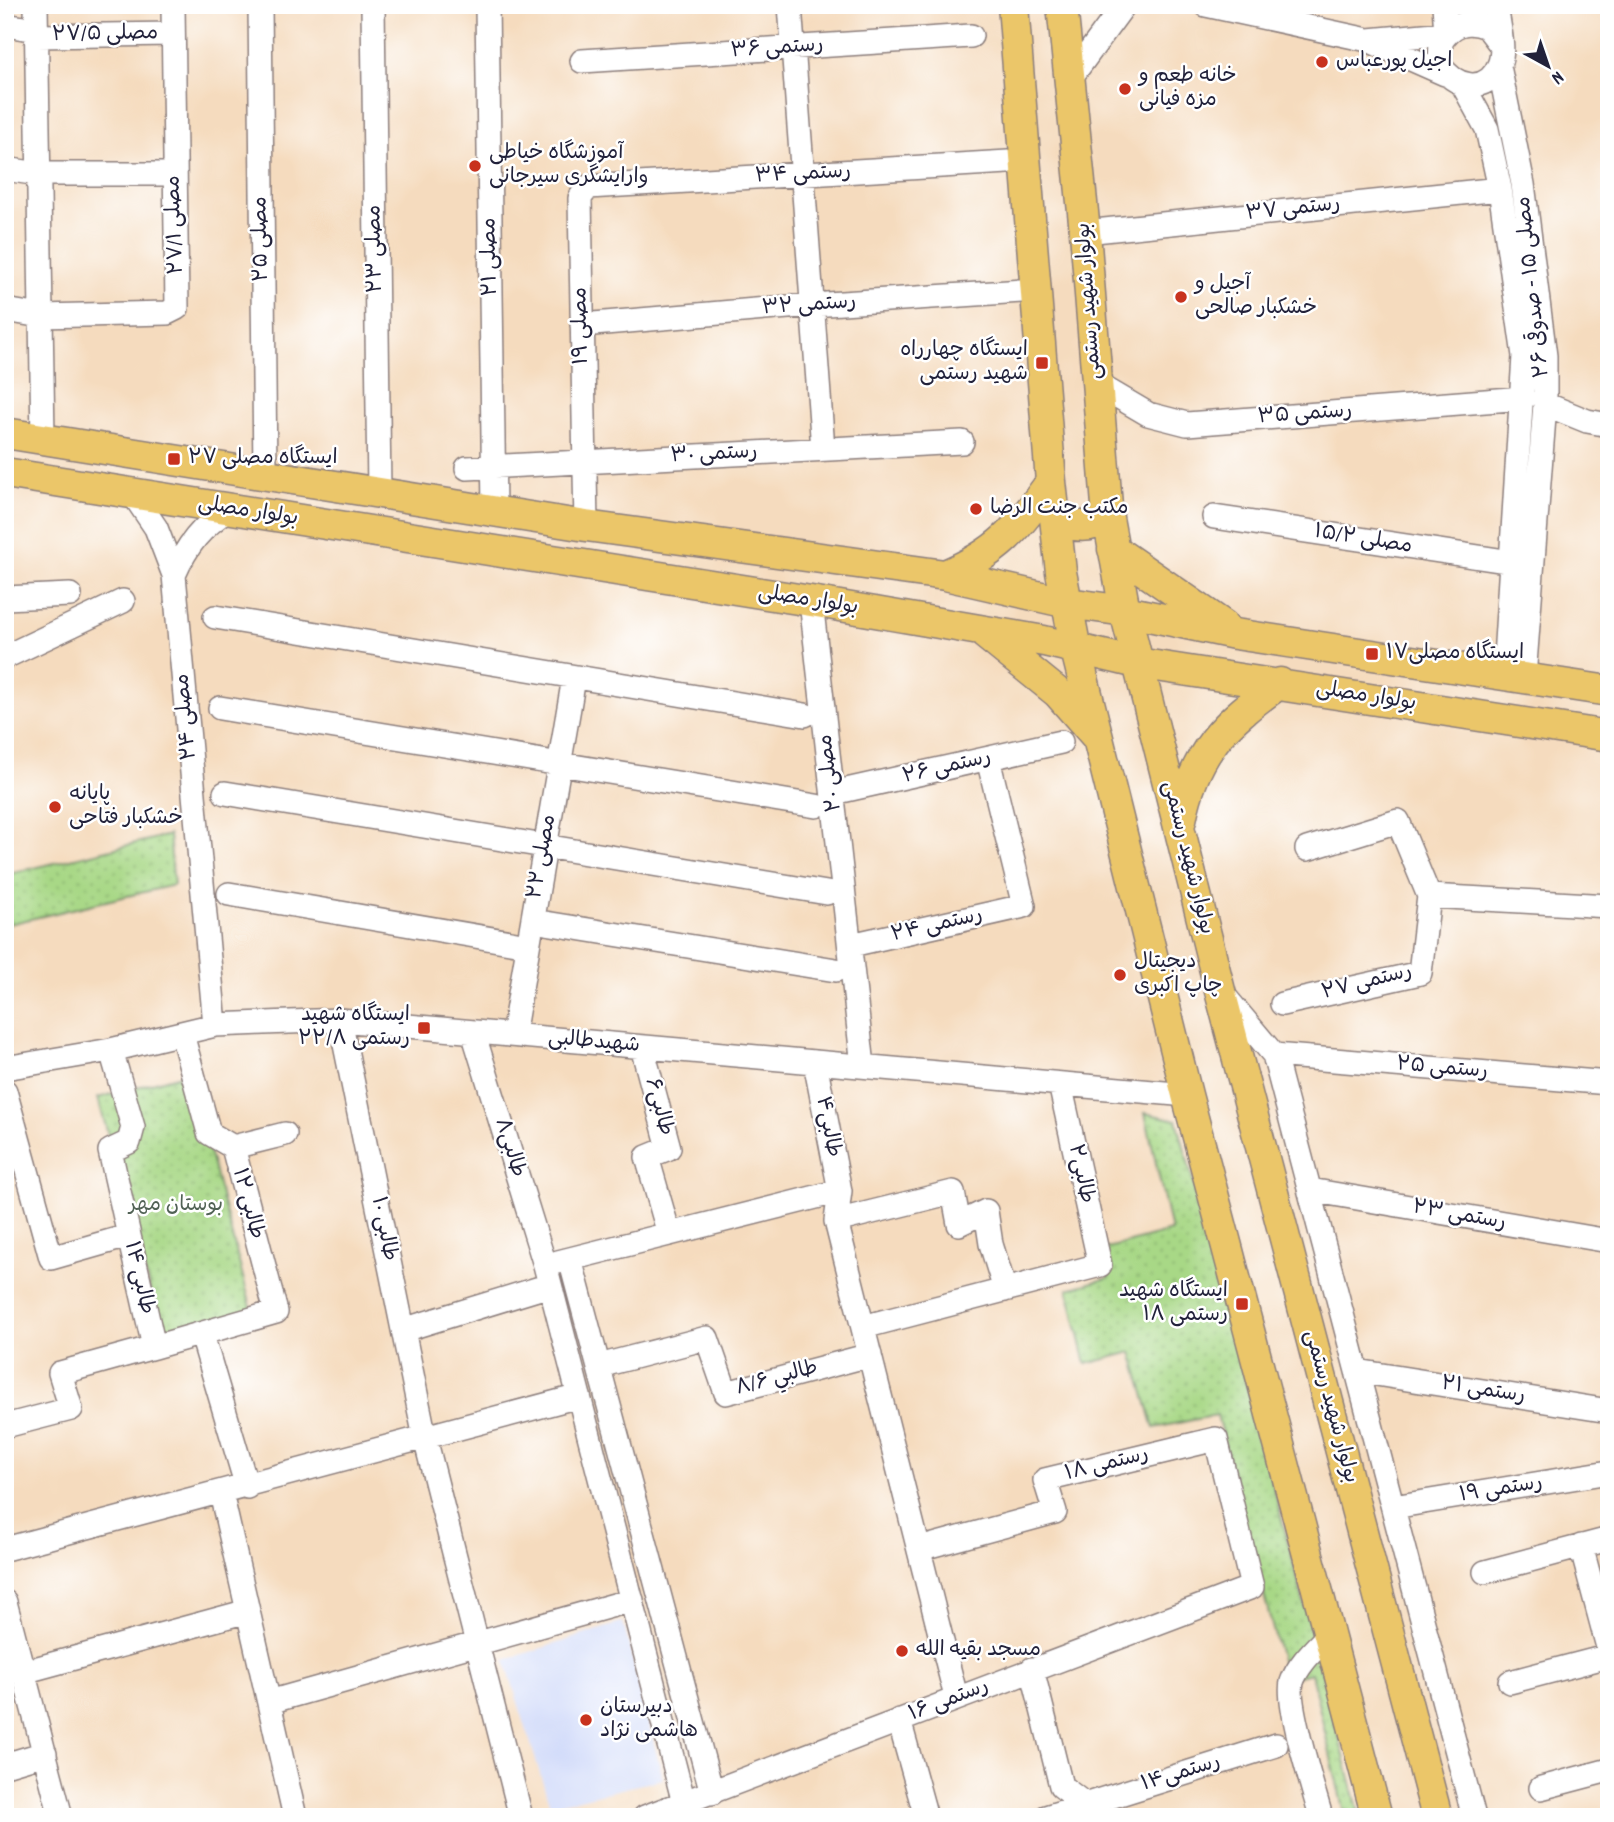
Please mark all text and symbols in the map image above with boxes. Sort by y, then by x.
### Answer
street label: مصلی ۲۷/۵ [52,19,158,51]
street label: رستمی ۳۶ [730,31,824,67]
north arrow [1512,32,1582,102]
place label: اجیل پورعباس [1336,47,1453,77]
marker: اجیل پورعباس [1314,54,1330,70]
place label: خانه طعم و مزه فیانی [1137,62,1237,116]
text: N [1544,63,1569,90]
marker: خانه طعم و مزه فیانی [1117,81,1133,97]
place label: آموزشگاه خیاطی وارایشگری سیرجانی [489,139,649,193]
marker: آموزشگاه خیاطی وارایشگری سیرجانی [467,158,483,174]
street label: رستمی ۳۴ [754,158,852,192]
street label: مصلی ۲۷/۱ [159,175,193,275]
street label: رستمی ۳۷ [1244,190,1342,230]
street label: مصلی ۱۵ - صدوقی ۲۶ [1509,195,1558,379]
street label: مصلی ۲۵ [246,196,278,282]
street label: مصلی ۲۳ [360,205,392,293]
street label: مصلی ۲۱ [475,217,507,297]
street label: بولوار شهید رستمی [1070,222,1110,380]
place label: آجیل و خشکبار صالحی [1193,270,1317,324]
street label: مصلی ۱۹ [566,287,598,365]
street label: رستمی ۳۲ [761,288,857,324]
marker: آجیل و خشکبار صالحی [1173,289,1189,305]
place label: ایستگاه چهارراه شهید رستمی [900,336,1028,390]
marker: ایستگاه چهارراه شهید رستمی [1034,355,1050,371]
street label: رستمی ۳۵ [1257,397,1353,433]
street label: رستمی ۳۰ [670,438,758,472]
place label: ایستگاه مصلی ۲۷ [188,444,338,474]
marker: ایستگاه مصلی ۲۷ [166,451,182,467]
street label: بولوار مصلی [196,489,300,535]
place label: مكتب جنت الرضا [990,494,1129,524]
marker: مكتب جنت الرضا [968,501,984,517]
street label: مصلی ۱۵/۲ [1312,517,1414,563]
street label: بولوار مصلی [756,578,860,624]
place label: ایستگاه مصلی۱۷ [1386,639,1524,669]
marker: ایستگاه مصلی۱۷ [1364,646,1380,662]
street label: مصلی ۲۴ [168,672,206,762]
street label: بولوار مصلی [1314,674,1418,720]
street label: مصلی ۲۰ [811,733,851,813]
street label: رستمی ۲۶ [900,743,994,793]
street label: بولوار شهید رستمی [1153,778,1221,938]
place label: پایانه خشکبار فتاحی [69,780,183,834]
marker: پایانه خشکبار فتاحی [47,799,63,815]
street label: مصلی ۲۲ [521,812,565,902]
street label: رستمی ۲۴ [888,901,986,951]
place label: دیجیتال چاپ اکبری [1134,948,1223,1002]
street label: رستمی ۲۷ [1319,957,1415,1009]
marker: دیجیتال چاپ اکبری [1112,967,1128,983]
place label: ایستگاه شهید رستمی ۲۲/۸ [298,1001,410,1055]
marker: ایستگاه شهید رستمی ۲۲/۸ [416,1020,432,1036]
street label: شهیدطالبی [547,1024,641,1062]
street label: رستمی ۲۵ [1395,1050,1489,1088]
street label: طالبی۶ [636,1075,680,1139]
street label: طالبی۴ [806,1094,848,1160]
street label: طالبی۸ [486,1115,532,1181]
street label: طالبی۲ [1059,1142,1101,1206]
street label: طالبی ۱۲ [223,1165,271,1243]
park label: بوستان مهر [127,1191,223,1221]
street label: رستمی ۲۳ [1410,1193,1508,1239]
street label: طالبی ۱۰ [362,1194,404,1264]
street label: طالبی ۱۴ [115,1239,161,1317]
place label: ایستگاه شهید رستمی ۱۸ [1119,1277,1228,1331]
marker: ایستگاه شهید رستمی ۱۸ [1234,1296,1250,1312]
street label: بولوار شهید رستمی [1295,1327,1365,1487]
street label: طالبي ۸/۶ [733,1354,822,1405]
street label: رستمی ۲۱ [1439,1370,1527,1412]
street label: رستمی ۱۸ [1062,1440,1152,1490]
street label: رستمی ۱۹ [1457,1469,1545,1511]
place label: مسجد بقیه الله [916,1636,1041,1666]
marker: مسجد بقیه الله [894,1643,910,1659]
street label: رستمی ۱۶ [905,1672,993,1730]
place label: دبیرستان هاشمی نژاد [600,1693,698,1747]
marker: دبیرستان هاشمی نژاد [578,1712,594,1728]
street label: رستمی۱۴ [1138,1748,1224,1800]

